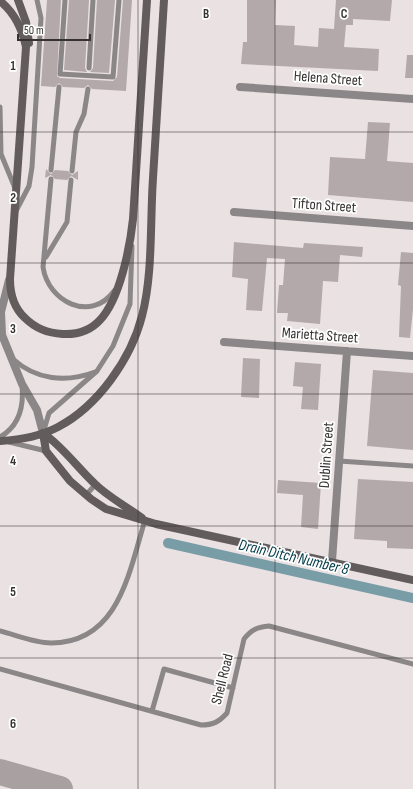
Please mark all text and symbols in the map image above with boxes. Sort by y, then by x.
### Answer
text: B [203,6,209,22]
text: C [341,6,348,22]
scale bar [18,16,90,42]
text: 50 m [24,23,44,38]
text: 1 [10,58,16,74]
street label: Helena Street [293,67,363,90]
text: 2 [10,190,16,206]
street label: Tifton Street [291,194,357,217]
text: 3 [10,321,16,337]
street label: Marietta Street [281,323,359,348]
street label: Dublin Street [315,421,338,489]
text: 4 [10,453,16,469]
water label: Drain Ditch Number 8 [237,536,351,579]
text: 5 [10,584,16,600]
street label: Shell Road [207,652,238,707]
text: 6 [10,716,16,732]

